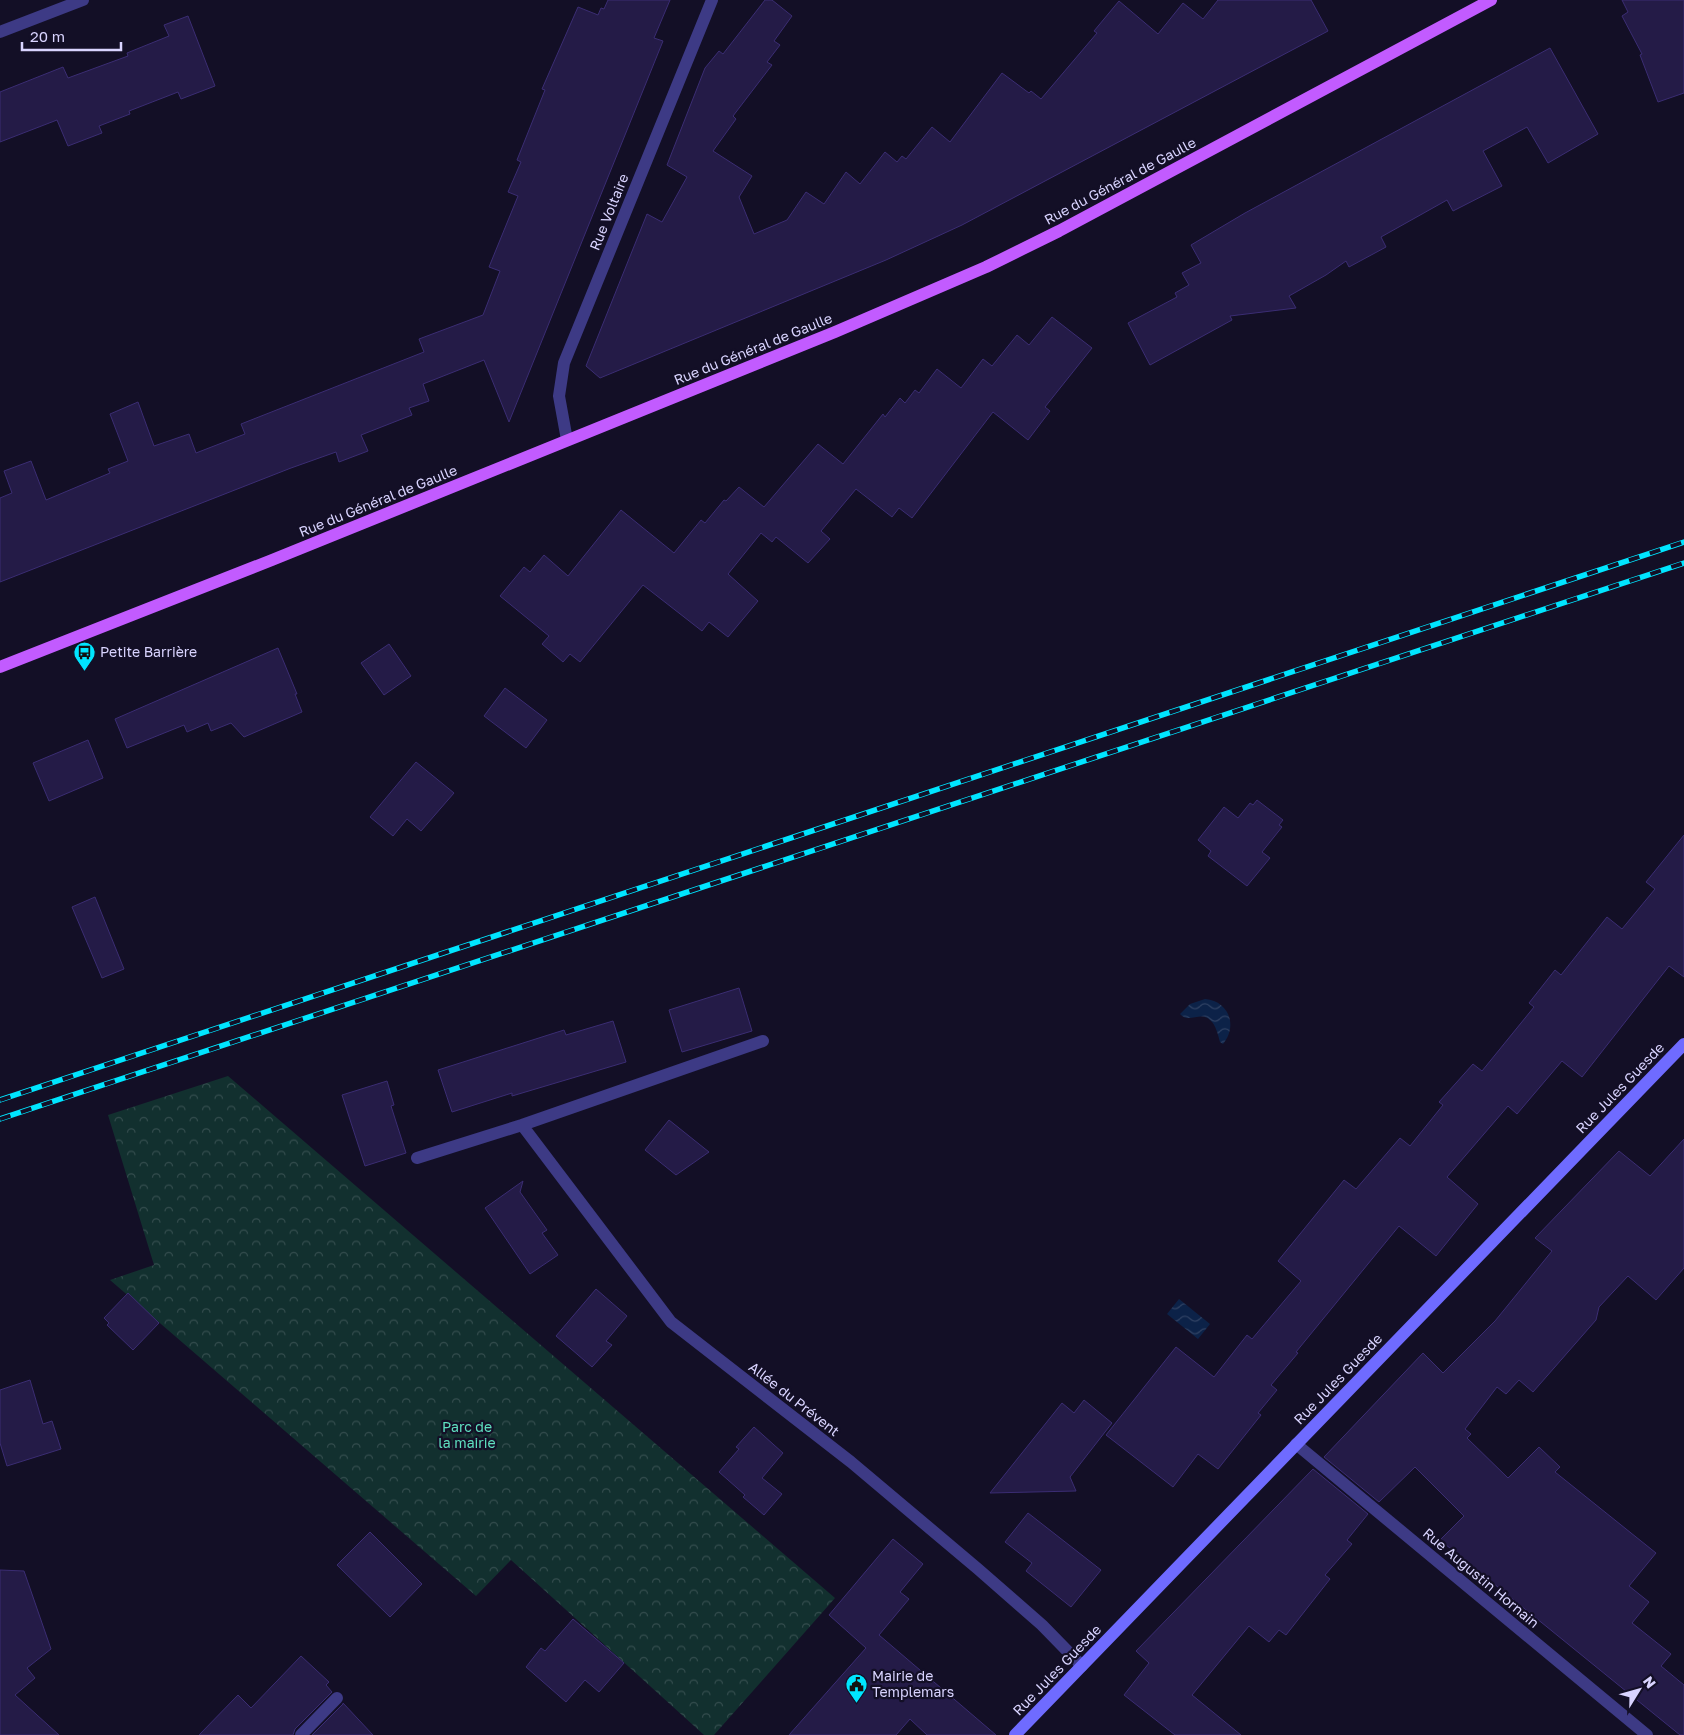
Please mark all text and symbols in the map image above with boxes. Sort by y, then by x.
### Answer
scale bar [22,20,121,52]
text: 20 m [30,27,65,45]
street label: Rue du Général de Gaulle [1041,133,1198,228]
street label: Rue Voltaire [585,171,632,253]
street label: Rue du Général de Gaulle [671,309,834,388]
street label: Rue du Général de Gaulle [296,461,459,540]
bus stop icon: Petite Barrière [72,640,96,671]
place label: Petite Barrière [100,643,197,660]
street label: Rue Jules Guesde [1572,1039,1667,1137]
street label: Rue Jules Guesde [1290,1330,1385,1428]
street label: Allée du Prévent [746,1358,843,1439]
park label: Parc de la mairie [438,1418,496,1451]
street label: Rue Augustin Hornain [1420,1524,1543,1631]
street label: Rue Jules Guesde [1009,1621,1104,1719]
north arrow [1614,1665,1664,1715]
place label: Mairie de Templemars [872,1667,954,1700]
public building icon: Mairie de Templemars [844,1672,868,1703]
text: N [1640,1673,1660,1691]

